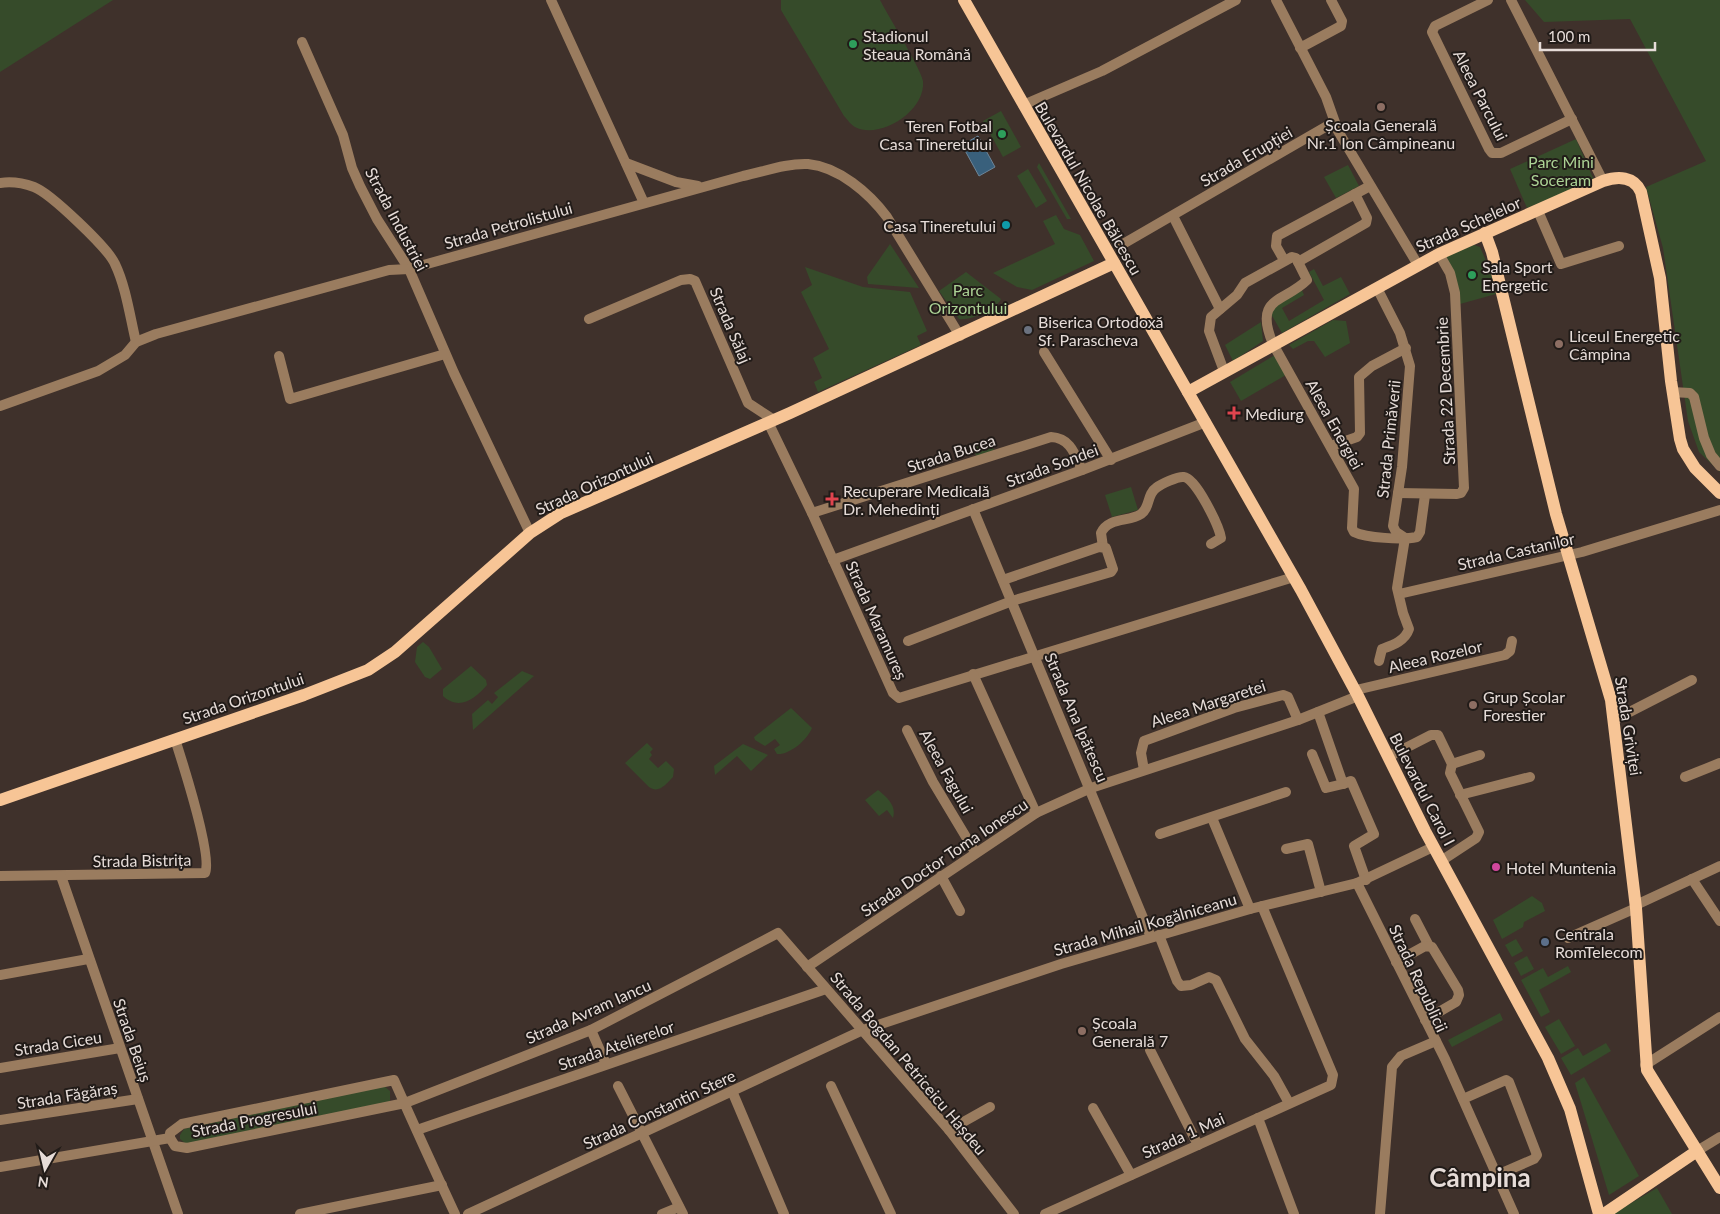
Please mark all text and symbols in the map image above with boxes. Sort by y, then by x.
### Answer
scale bar [1540,20,1655,52]
place label: Stadionul Steaua Română [863,26,971,63]
text: 100 m [1548,27,1590,45]
marker: Stadionul Steaua Română [847,38,859,50]
street label: Aleea Parcului [1450,46,1512,144]
street label: Bulevardul Nicolae Bălcescu [1032,98,1146,278]
marker: Școala Generală Nr.1 Ion Câmpineanu [1375,101,1387,113]
place label: Școala Generală Nr.1 Ion Câmpineanu [1307,115,1455,152]
place label: Teren Fotbal Casa Tineretului [879,116,992,153]
street label: Strada Erupției [1197,122,1295,190]
marker: Teren Fotbal Casa Tineretului [996,128,1008,140]
park label: Parc Mini Soceram [1528,152,1594,189]
street label: Strada Industriei [362,164,432,274]
street label: Strada Schelelor [1412,192,1524,256]
street label: Strada Petrolistului [442,198,574,252]
place label: Casa Tineretului [883,216,996,235]
marker: Casa Tineretului [1000,219,1012,231]
place label: Sala Sport Energetic [1482,257,1553,294]
marker: Sala Sport Energetic [1466,269,1478,281]
park label: Parc Orizontului [929,280,1007,317]
street label: Strada Sălaj [706,284,756,366]
place label: Biserica Ortodoxă Sf. Parascheva [1038,312,1164,349]
street label: Strada 22 Decembrie [1432,317,1458,465]
marker: Biserica Ortodoxă Sf. Parascheva [1022,324,1034,336]
place label: Liceul Energetic Câmpina [1569,326,1680,363]
marker: Liceul Energetic Câmpina [1553,338,1565,350]
street label: Aleea Energiei [1302,376,1368,472]
street label: Strada Primăverii [1372,379,1404,499]
place label: Mediurg [1245,404,1304,423]
marker: Mediurg [1227,406,1241,420]
street label: Strada Bucea [904,430,998,476]
street label: Strada Sondei [1003,440,1101,490]
street label: Strada Orizontului [532,448,656,518]
place label: Recuperare Medicală Dr. Mehedinți [843,481,990,518]
marker: Recuperare Medicală Dr. Mehedinți [825,492,839,506]
street label: Strada Castanilor [1456,528,1576,574]
street label: Strada Maramureș [842,558,912,682]
street label: Aleea Rozelor [1386,636,1484,676]
street label: Strada Ana Ipătescu [1041,649,1113,785]
street label: Strada Orizontului [180,668,306,728]
street label: Aleea Margaretei [1148,675,1268,731]
street label: Strada Griviței [1612,675,1646,777]
place label: Grup Școlar Forestier [1483,687,1565,724]
marker: Grup Școlar Forestier [1467,699,1479,711]
street label: Aleea Fagului [916,726,978,816]
street label: Bulevardul Carol I [1386,729,1460,849]
street label: Strada Doctor Toma Ionescu [857,794,1031,920]
street label: Strada Bistrița [92,850,192,870]
place label: Hotel Muntenia [1506,858,1616,877]
marker: Hotel Muntenia [1490,861,1502,873]
street label: Strada Mihail Kogălniceanu [1051,889,1239,959]
street label: Strada Republicii [1386,921,1452,1035]
place label: Centrala RomTelecom [1555,924,1643,961]
marker: Centrala RomTelecom [1539,936,1551,948]
street label: Strada Bogdan Petriceicu Hașdeu [827,968,991,1158]
street label: Strada Avram Iancu [522,975,654,1047]
street label: Strada Beiuș [110,996,156,1084]
place label: Școala Generală 7 [1092,1013,1168,1050]
street label: Strada Atelierelor [556,1016,677,1074]
marker: Școala Generală 7 [1076,1025,1088,1037]
street label: Strada Ciceu [13,1027,103,1059]
street label: Strada Constantin Stere [580,1065,738,1153]
street label: Strada Făgăraș [15,1078,119,1112]
street label: Strada Progresului [190,1098,318,1140]
street label: Strada 1 Mai [1139,1108,1227,1162]
north arrow [20,1144,70,1194]
district label: Câmpina [1429,1161,1531,1193]
text: N [37,1173,50,1192]

